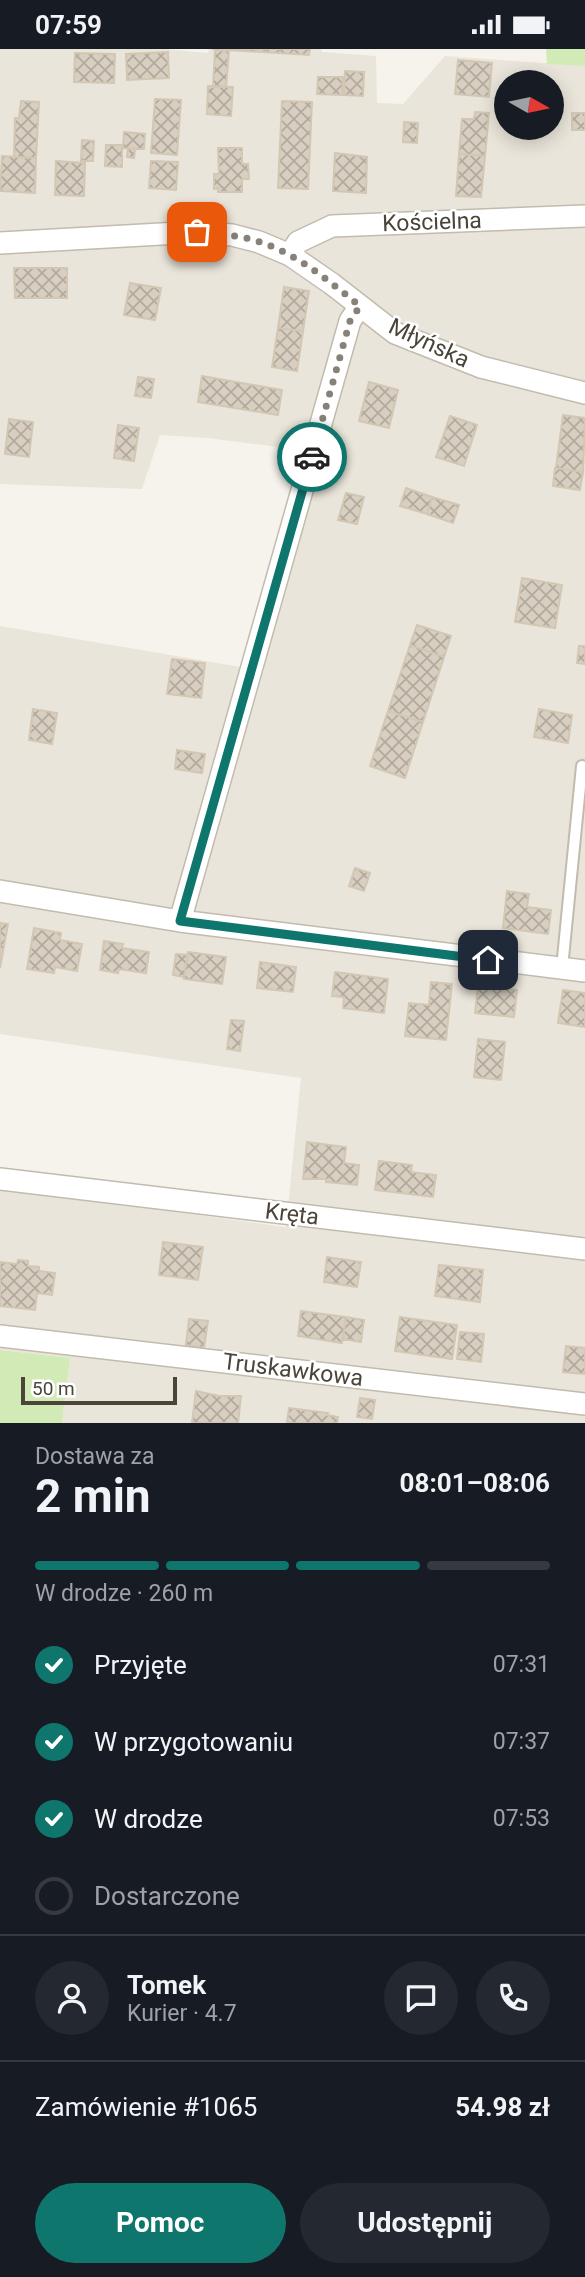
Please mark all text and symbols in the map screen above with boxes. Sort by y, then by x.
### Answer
text: 07:59 [35,10,102,40]
north arrow [494,70,564,140]
map controls [494,70,564,140]
pin [167,202,227,262]
street label: Kościelna [382,207,482,237]
icon: bag [178,213,216,251]
street label: Młyńska [384,313,474,373]
courier [277,422,347,492]
icon: car [293,438,331,476]
pin [458,930,518,990]
icon: home [469,941,507,979]
street label: Kręta [263,1197,321,1231]
street label: Truskawkowa [221,1348,365,1392]
scale bar [21,1374,177,1406]
text: 50 m [32,1377,75,1400]
text: Dostawa za [35,1443,155,1470]
text: 08:01–08:06 [400,1468,550,1498]
text: 2 min [35,1469,151,1523]
text: W drodze · 260 m [35,1580,213,1607]
icon: check [35,1646,73,1684]
text: Przyjęte [94,1650,187,1680]
text: 07:31 [493,1651,550,1678]
icon: check [35,1723,73,1761]
text: W przygotowaniu [94,1727,293,1757]
text: 07:37 [493,1728,550,1755]
icon: check [35,1800,73,1838]
text: W drodze [94,1804,203,1834]
text: 07:53 [493,1805,550,1832]
text: Dostarczone [94,1881,240,1911]
button: person [35,1961,109,2035]
button: chat [384,1961,458,2035]
button: phone [476,1961,550,2035]
text: Tomek [127,1970,206,2000]
text: Kurier · 4.7 [127,2000,237,2027]
text: Zamówienie #1065 [35,2092,257,2122]
text: 54.98 zł [455,2092,550,2122]
button: Pomoc [35,2183,286,2263]
button: Udostępnij [300,2183,550,2263]

